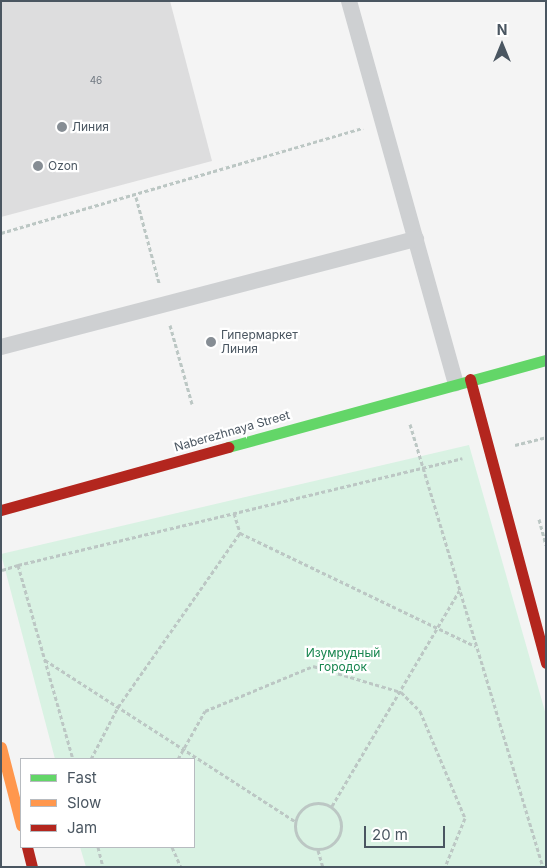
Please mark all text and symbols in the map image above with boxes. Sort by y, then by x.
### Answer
north arrow [477,20,527,70]
text: N [497,21,507,38]
house number: 46 [90,75,102,87]
place label: Линия [72,120,109,134]
marker: Линия [56,121,68,133]
place label: Ozon [48,159,78,173]
marker: Ozon [32,160,44,172]
place label: Гипермаркет Линия [221,328,298,356]
marker: Гипермаркет Линия [205,336,217,348]
street label: Naberezhnaya Street [173,408,291,454]
park label: Изумрудный городок [306,646,380,674]
legend [20,758,195,848]
text: Fast [67,768,97,787]
text: Slow [67,793,101,812]
scale bar [367,816,448,848]
text: Jam [67,818,97,837]
text: 20 m [372,825,408,844]

